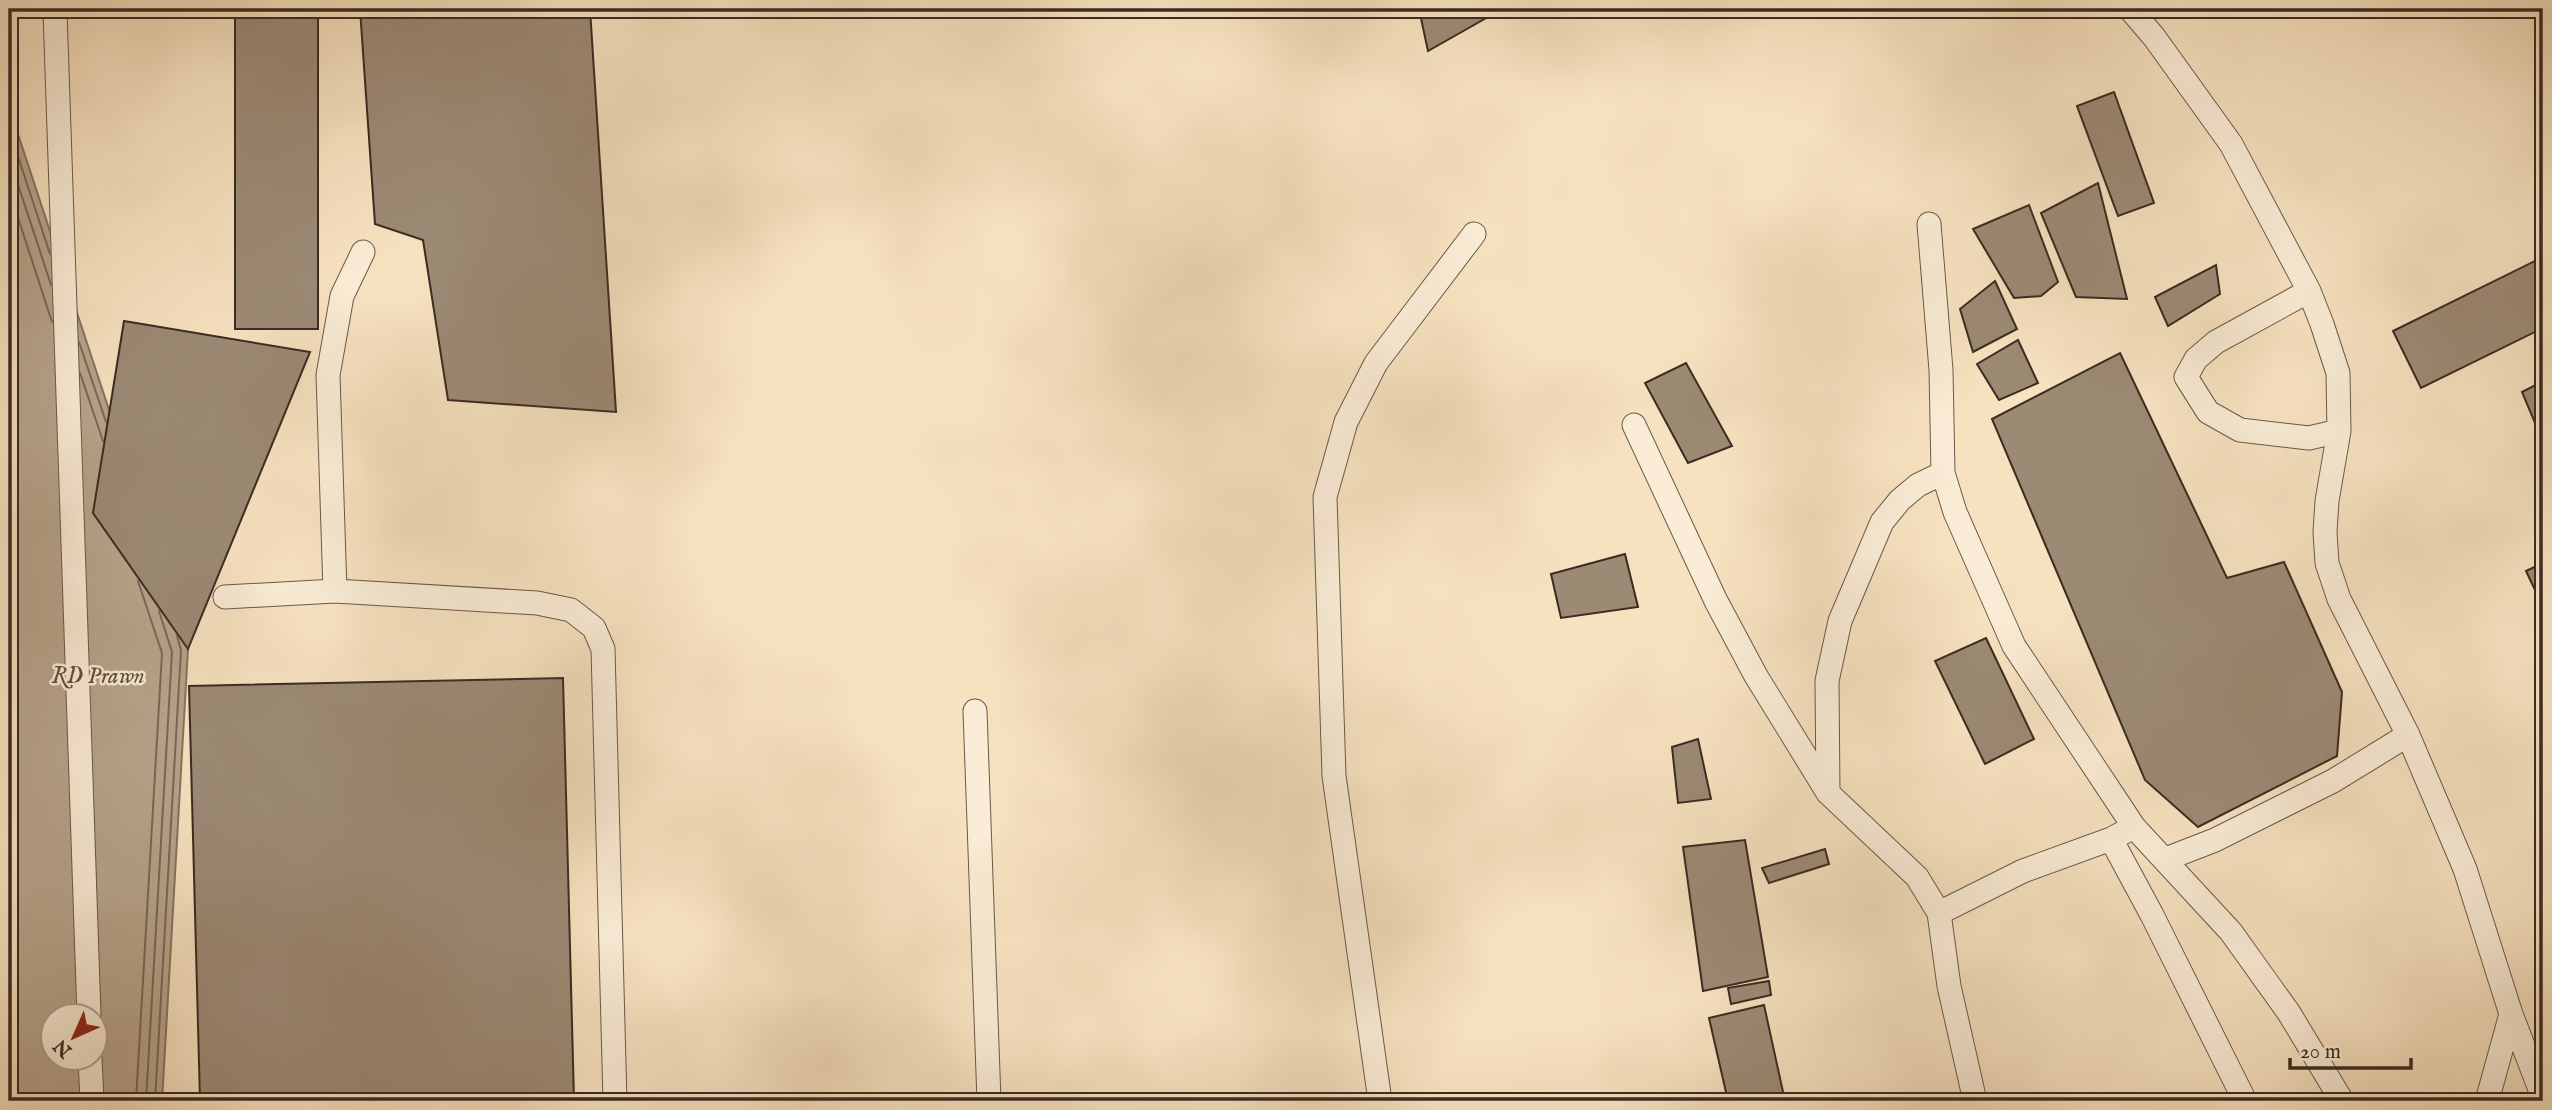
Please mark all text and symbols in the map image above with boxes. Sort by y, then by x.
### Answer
water label: RD Prawn [51,662,145,691]
north arrow [38,1002,108,1072]
scale bar [2290,1026,2410,1070]
text: N [49,1033,78,1063]
text: 20 m [2300,1039,2341,1066]

